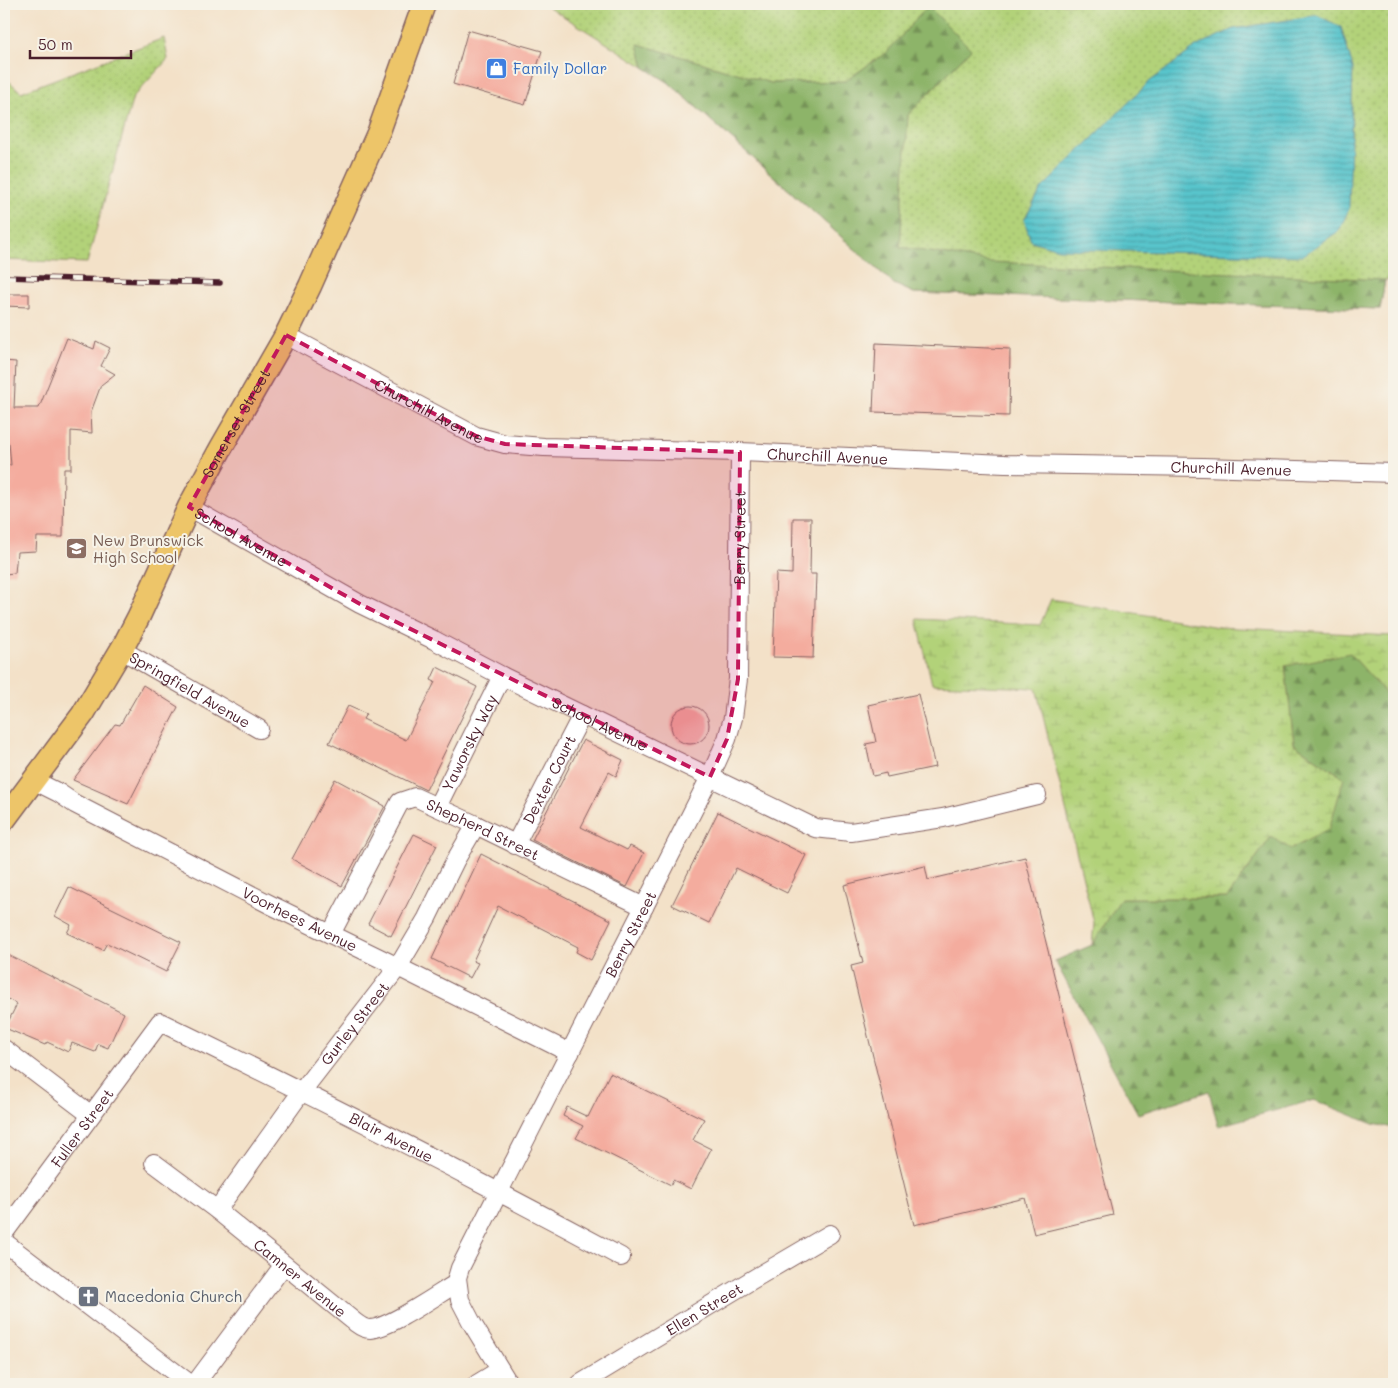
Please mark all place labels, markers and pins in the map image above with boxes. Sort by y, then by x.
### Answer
shop icon: Family Dollar [485,56,509,80]
place label: Family Dollar [513,58,607,78]
place label: New Brunswick High School [93,530,203,567]
school or university icon: New Brunswick High School [65,537,89,561]
church icon: Macedonia Church [77,1284,101,1308]
place label: Macedonia Church [105,1286,242,1306]

